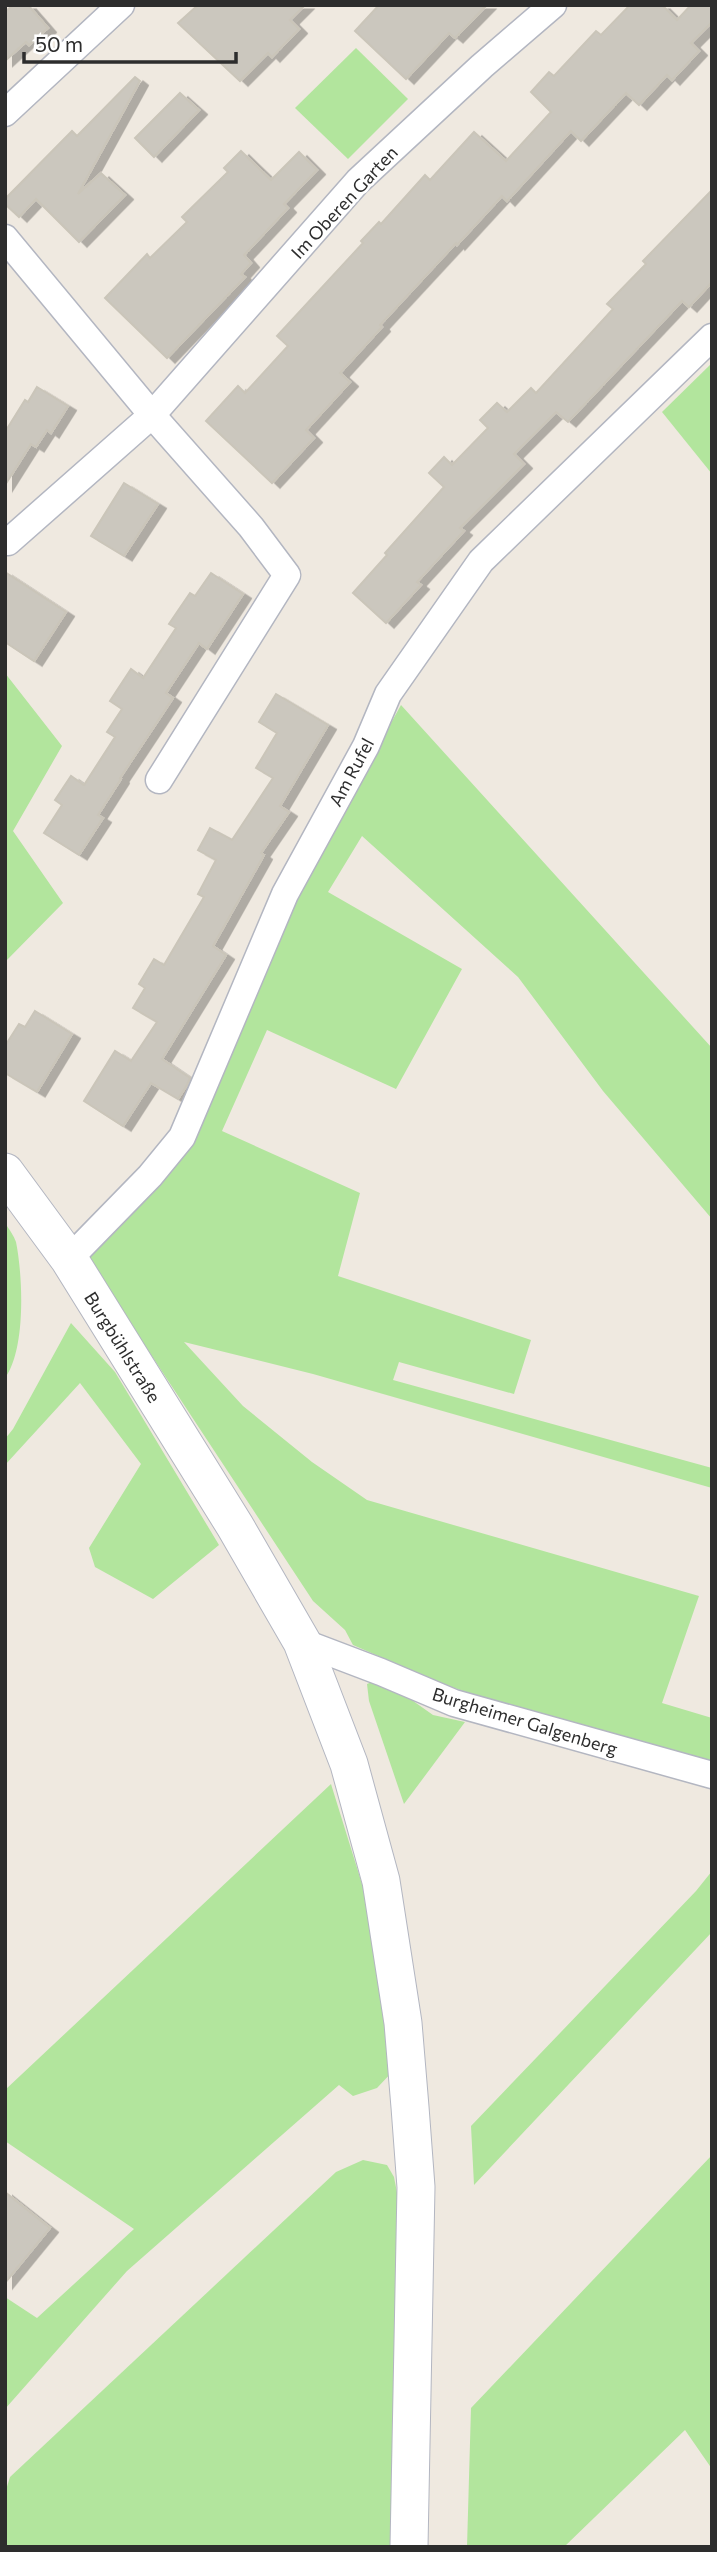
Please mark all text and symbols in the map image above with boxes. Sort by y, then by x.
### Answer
scale bar [24,21,236,65]
text: 50 m [35,31,83,56]
street label: Im Oberen Garten [286,141,402,263]
street label: Am Rufel [324,734,378,810]
street label: Burgbühlstraße [80,1288,166,1406]
street label: Burgheimer Galgenberg [430,1682,621,1760]

